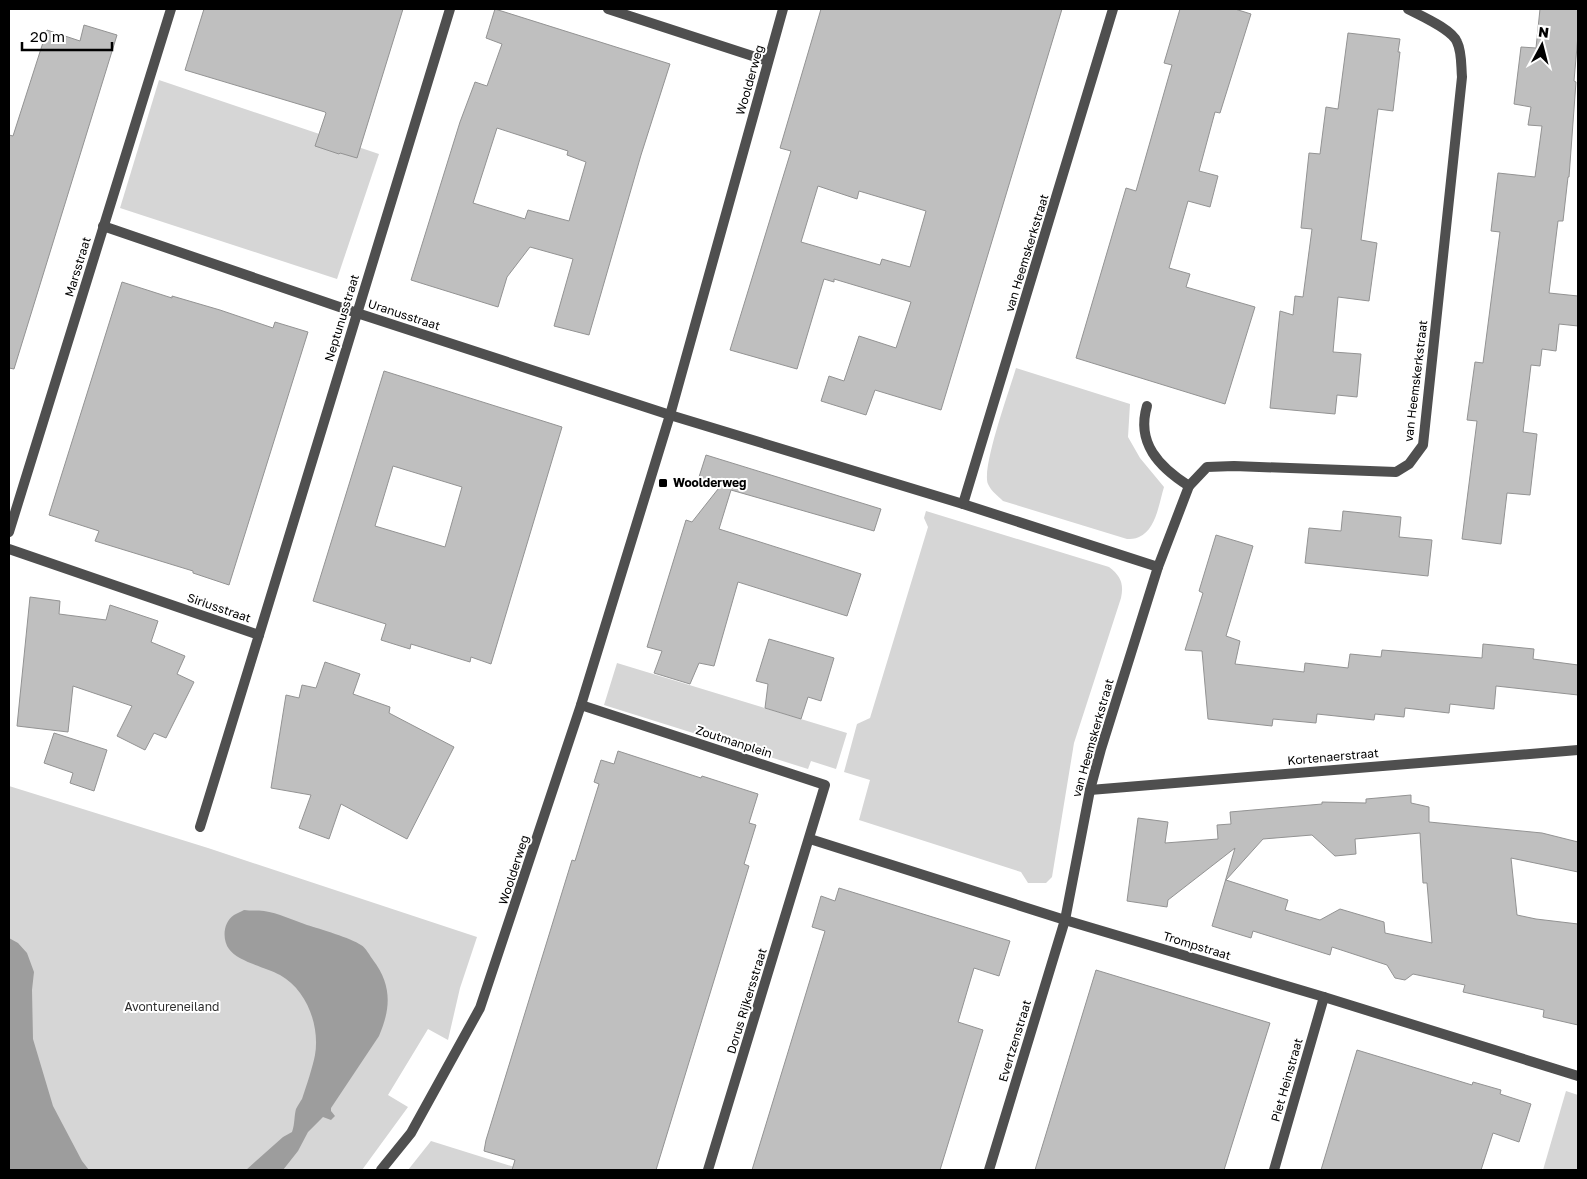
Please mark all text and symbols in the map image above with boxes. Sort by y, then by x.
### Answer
scale bar [22,20,112,52]
north arrow [1517,20,1567,70]
text: N [1537,23,1550,41]
text: 20 m [30,27,65,45]
street label: Woolderweg [732,43,767,117]
street label: van Heemskerkstraat [1001,192,1052,314]
street label: Marsstraat [61,235,94,299]
street label: Neptunusstraat [321,272,362,363]
street label: Uranusstraat [366,296,442,333]
street label: van Heemskerkstraat [1401,319,1430,443]
place label: Woolderweg [673,475,747,490]
marker: Woolderweg [657,477,669,489]
street label: Siriusstraat [185,590,253,625]
street label: van Heemskerkstraat [1068,677,1117,799]
street label: Zoutmanplein [694,722,774,761]
street label: Kortenaerstraat [1287,745,1379,768]
street label: Woolderweg [495,833,532,907]
street label: Trompstraat [1161,928,1233,963]
street label: Dorus Rijkersstraat [723,946,770,1056]
street label: Evertzenstraat [995,998,1034,1084]
park label: Avontureneiland [125,999,219,1014]
street label: Piet Heinstraat [1267,1036,1306,1123]

